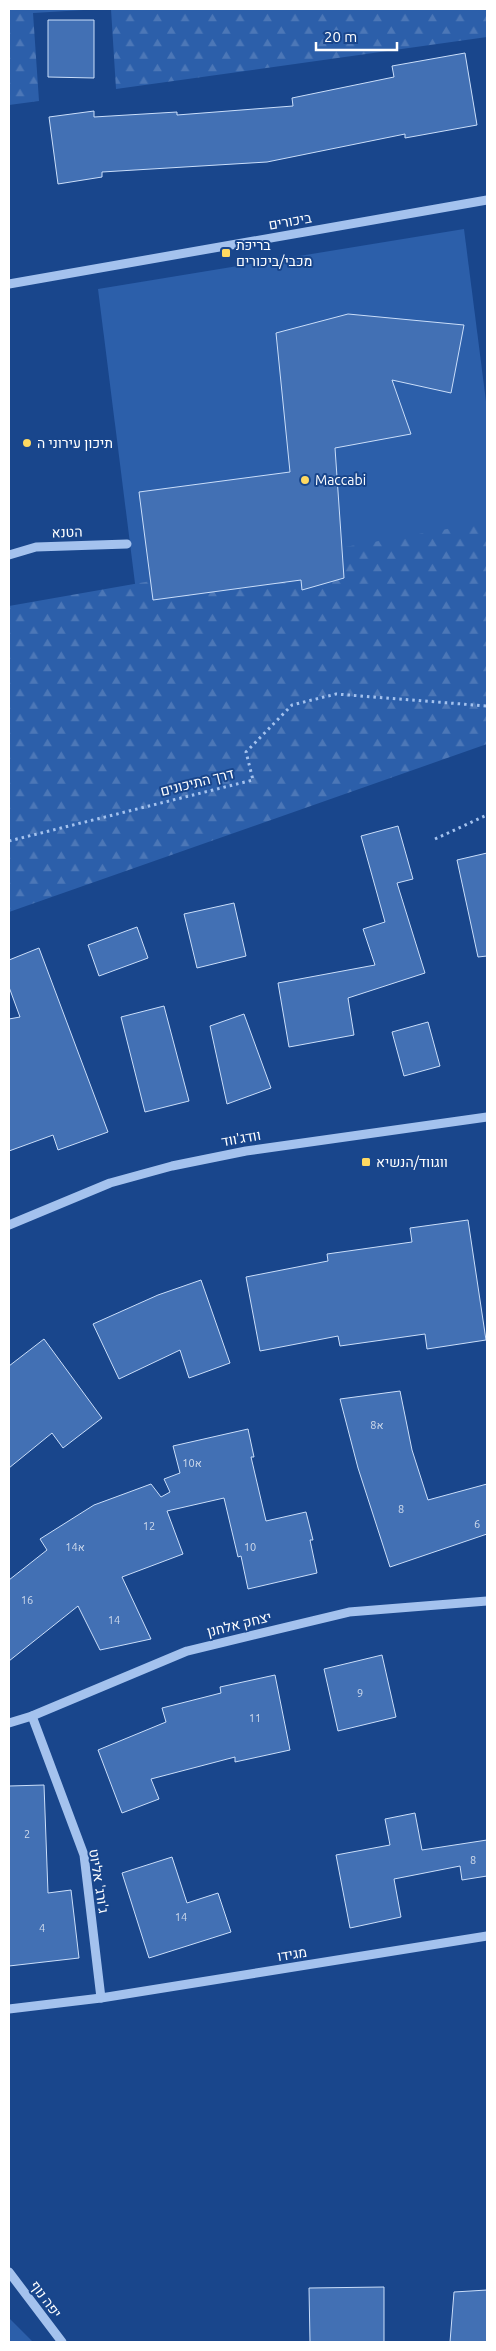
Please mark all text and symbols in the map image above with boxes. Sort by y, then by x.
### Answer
scale bar [316,20,397,52]
text: 20 m [324,28,357,45]
street label: ביכורים [267,209,313,233]
place label: בריכת מכבי/ביכורים [236,237,312,269]
marker: בריכת מכבי/ביכורים [220,247,232,259]
place label: תיכון עירוני ה [37,435,113,451]
marker: תיכון עירוני ה [21,437,33,449]
place label: Maccabi [315,472,366,488]
marker: Maccabi [299,474,311,486]
street label: הטנא [51,523,83,541]
street label: דרך התיכונים [159,765,235,799]
street label: וודג'ווד [220,1127,262,1149]
place label: ווגווד/הנשיא [376,1154,448,1170]
marker: ווגווד/הנשיא [360,1156,372,1168]
house number: 8א [370,1419,384,1431]
house number: 10א [182,1457,202,1469]
house number: 8 [398,1503,404,1515]
house number: 6 [474,1518,480,1530]
house number: 12 [143,1520,155,1532]
house number: 14א [65,1541,85,1553]
house number: 10 [244,1541,256,1553]
house number: 16 [21,1594,33,1606]
street label: יצחק אלחנן [205,1608,273,1640]
house number: 14 [108,1614,120,1626]
house number: 9 [357,1687,363,1699]
house number: 11 [249,1712,261,1724]
house number: 2 [24,1828,30,1840]
street label: ג'ורג' אליוט [86,1848,112,1914]
house number: 8 [470,1854,476,1866]
house number: 14 [175,1911,187,1923]
house number: 4 [39,1922,45,1934]
street label: מגידו [276,1944,308,1964]
street label: יפה נוף [27,2277,65,2321]

